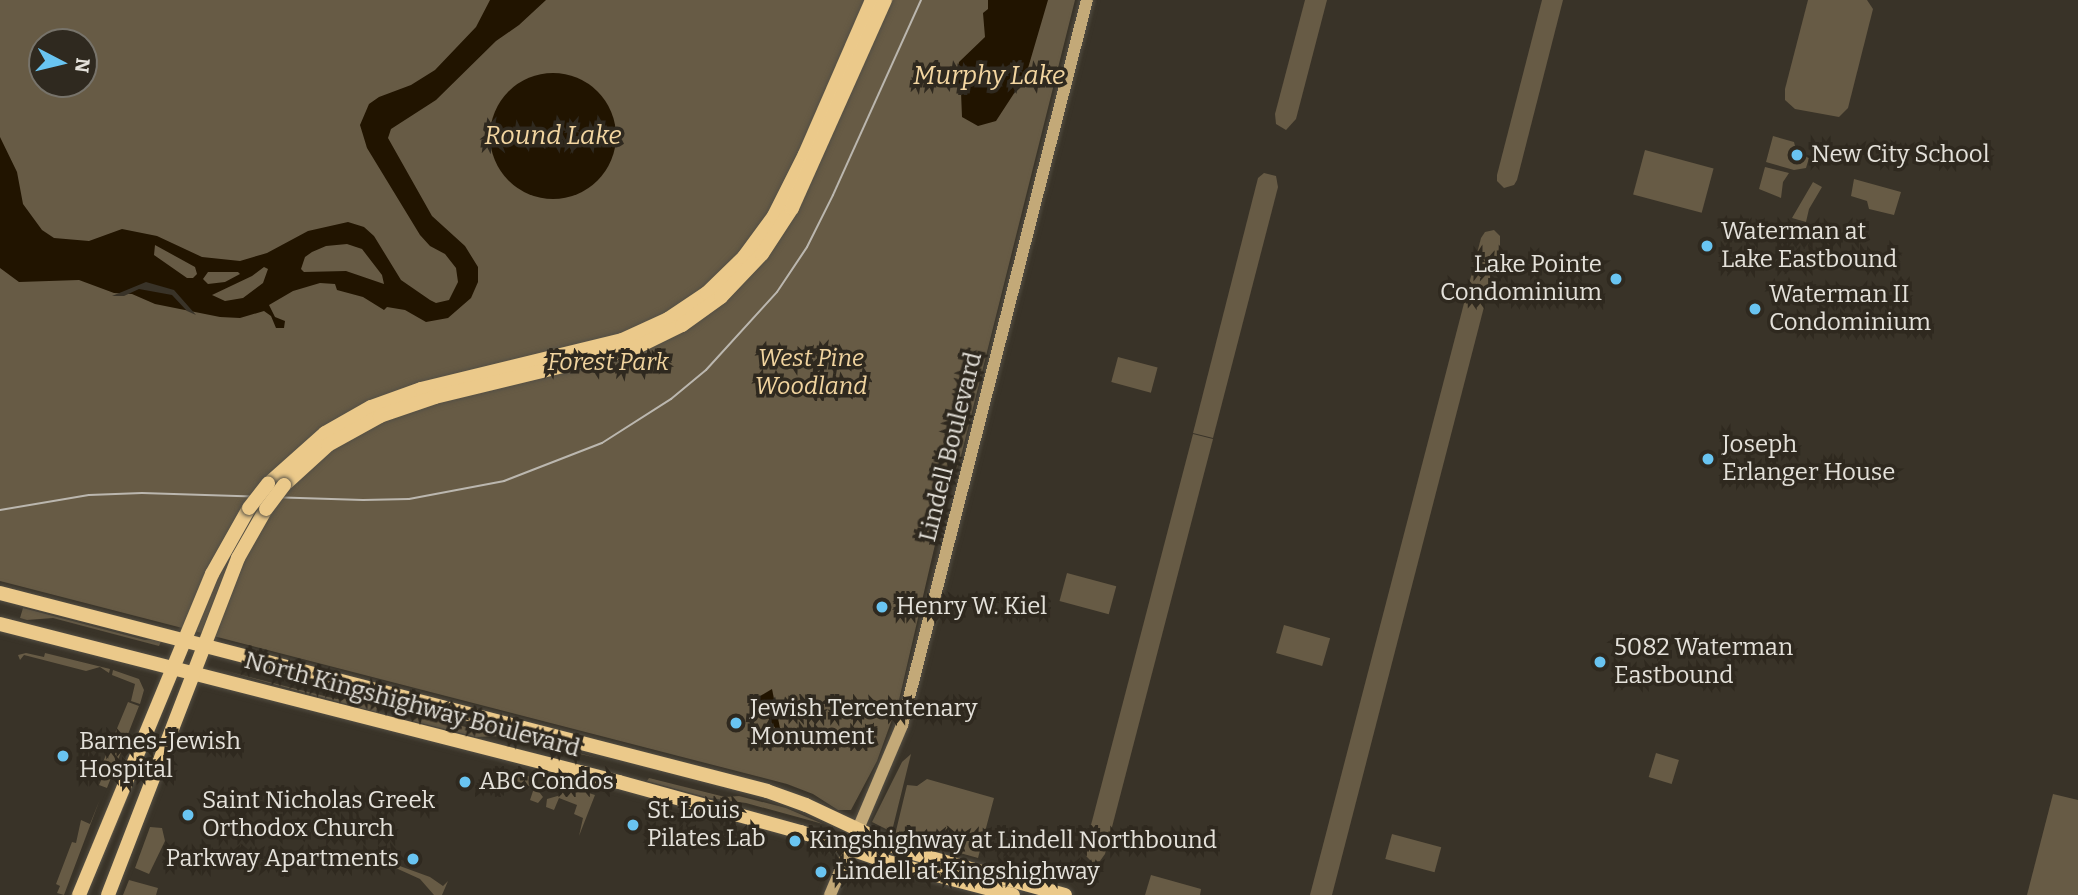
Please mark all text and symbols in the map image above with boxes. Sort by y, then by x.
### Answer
north arrow [28,28,98,98]
text: N [70,57,95,74]
water label: Murphy Lake [913,60,1065,92]
water label: Round Lake [484,120,622,152]
place label: New City School [1811,141,1990,169]
marker: New City School [1789,147,1805,163]
place label: Waterman at Lake Eastbound [1721,218,1897,274]
marker: Waterman at Lake Eastbound [1699,238,1715,254]
place label: Lake Pointe Condominium [1440,251,1602,307]
marker: Lake Pointe Condominium [1608,271,1624,287]
place label: Waterman II Condominium [1769,281,1931,337]
marker: Waterman II Condominium [1747,301,1763,317]
park label: West Pine Woodland [755,345,867,401]
park label: Forest Park [547,349,669,377]
street label: Lindell Boulevard [914,349,988,545]
place label: Joseph Erlanger House [1722,431,1895,487]
marker: Joseph Erlanger House [1700,451,1716,467]
place label: Henry W. Kiel [896,593,1047,621]
marker: Henry W. Kiel [874,599,890,615]
place label: 5082 Waterman Eastbound [1614,634,1793,690]
street label: North Kingshighway Boulevard [241,646,583,764]
marker: 5082 Waterman Eastbound [1592,654,1608,670]
place label: Jewish Tercentenary Monument [750,695,977,751]
marker: Jewish Tercentenary Monument [728,715,744,731]
place label: Barnes-Jewish Hospital [79,728,241,784]
marker: Barnes-Jewish Hospital [53,746,73,766]
place label: ABC Condos [479,768,614,796]
marker: ABC Condos [457,774,473,790]
place label: Saint Nicholas Greek Orthodox Church [202,787,435,843]
place label: St. Louis Pilates Lab [647,797,766,853]
marker: Saint Nicholas Greek Orthodox Church [180,807,196,823]
marker: St. Louis Pilates Lab [625,817,641,833]
place label: Kingshighway at Lindell Northbound [809,827,1217,855]
marker: Kingshighway at Lindell Northbound [787,833,803,849]
place label: Parkway Apartments [166,845,399,873]
marker: Parkway Apartments [405,851,421,867]
place label: Lindell at Kingshighway [835,858,1100,886]
marker: Lindell at Kingshighway [813,864,829,880]

